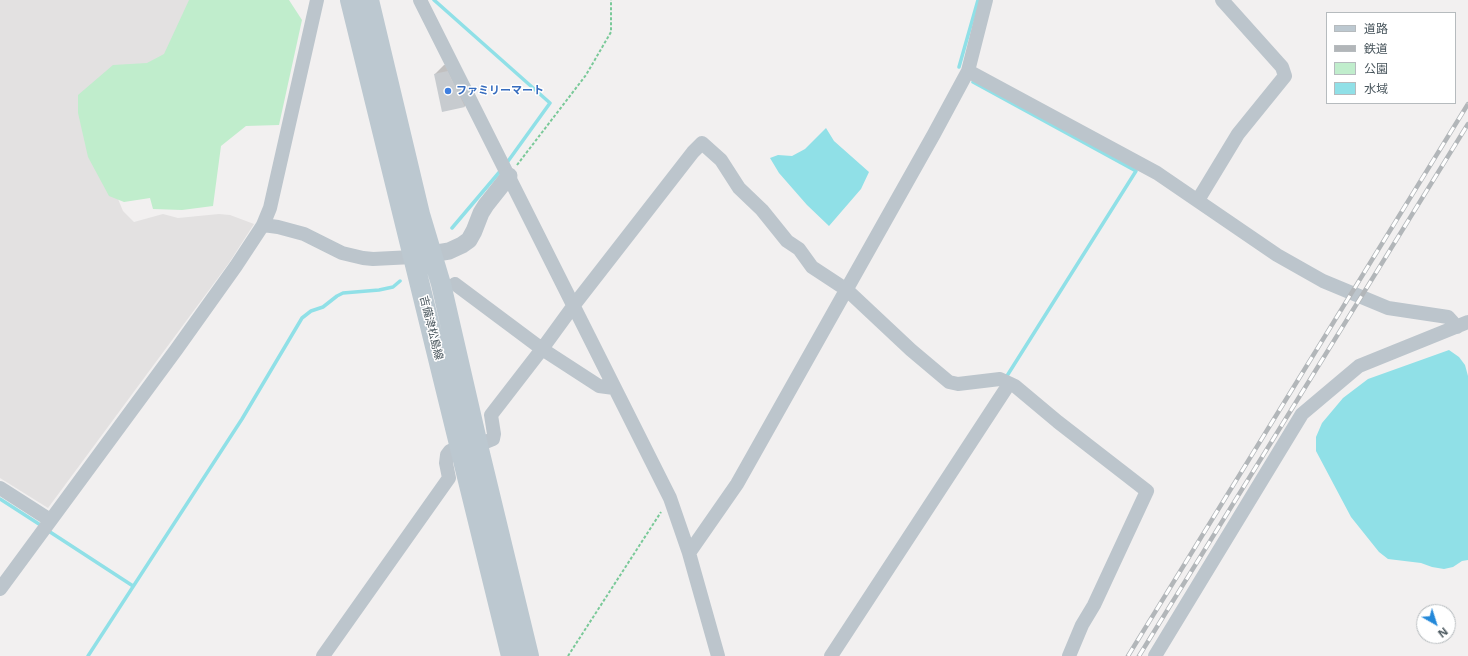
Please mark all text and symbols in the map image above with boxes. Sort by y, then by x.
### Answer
legend [1326,12,1456,104]
text: 道路 [1364,20,1388,37]
text: 鉄道 [1364,40,1388,57]
text: 公園 [1364,60,1388,77]
text: 水域 [1364,80,1388,97]
place label: ファミリーマート [456,84,544,98]
marker: ファミリーマート [443,86,453,96]
street label: 吉備津松島線 [417,294,445,362]
north arrow [1416,604,1456,644]
text: N [1435,624,1451,642]

